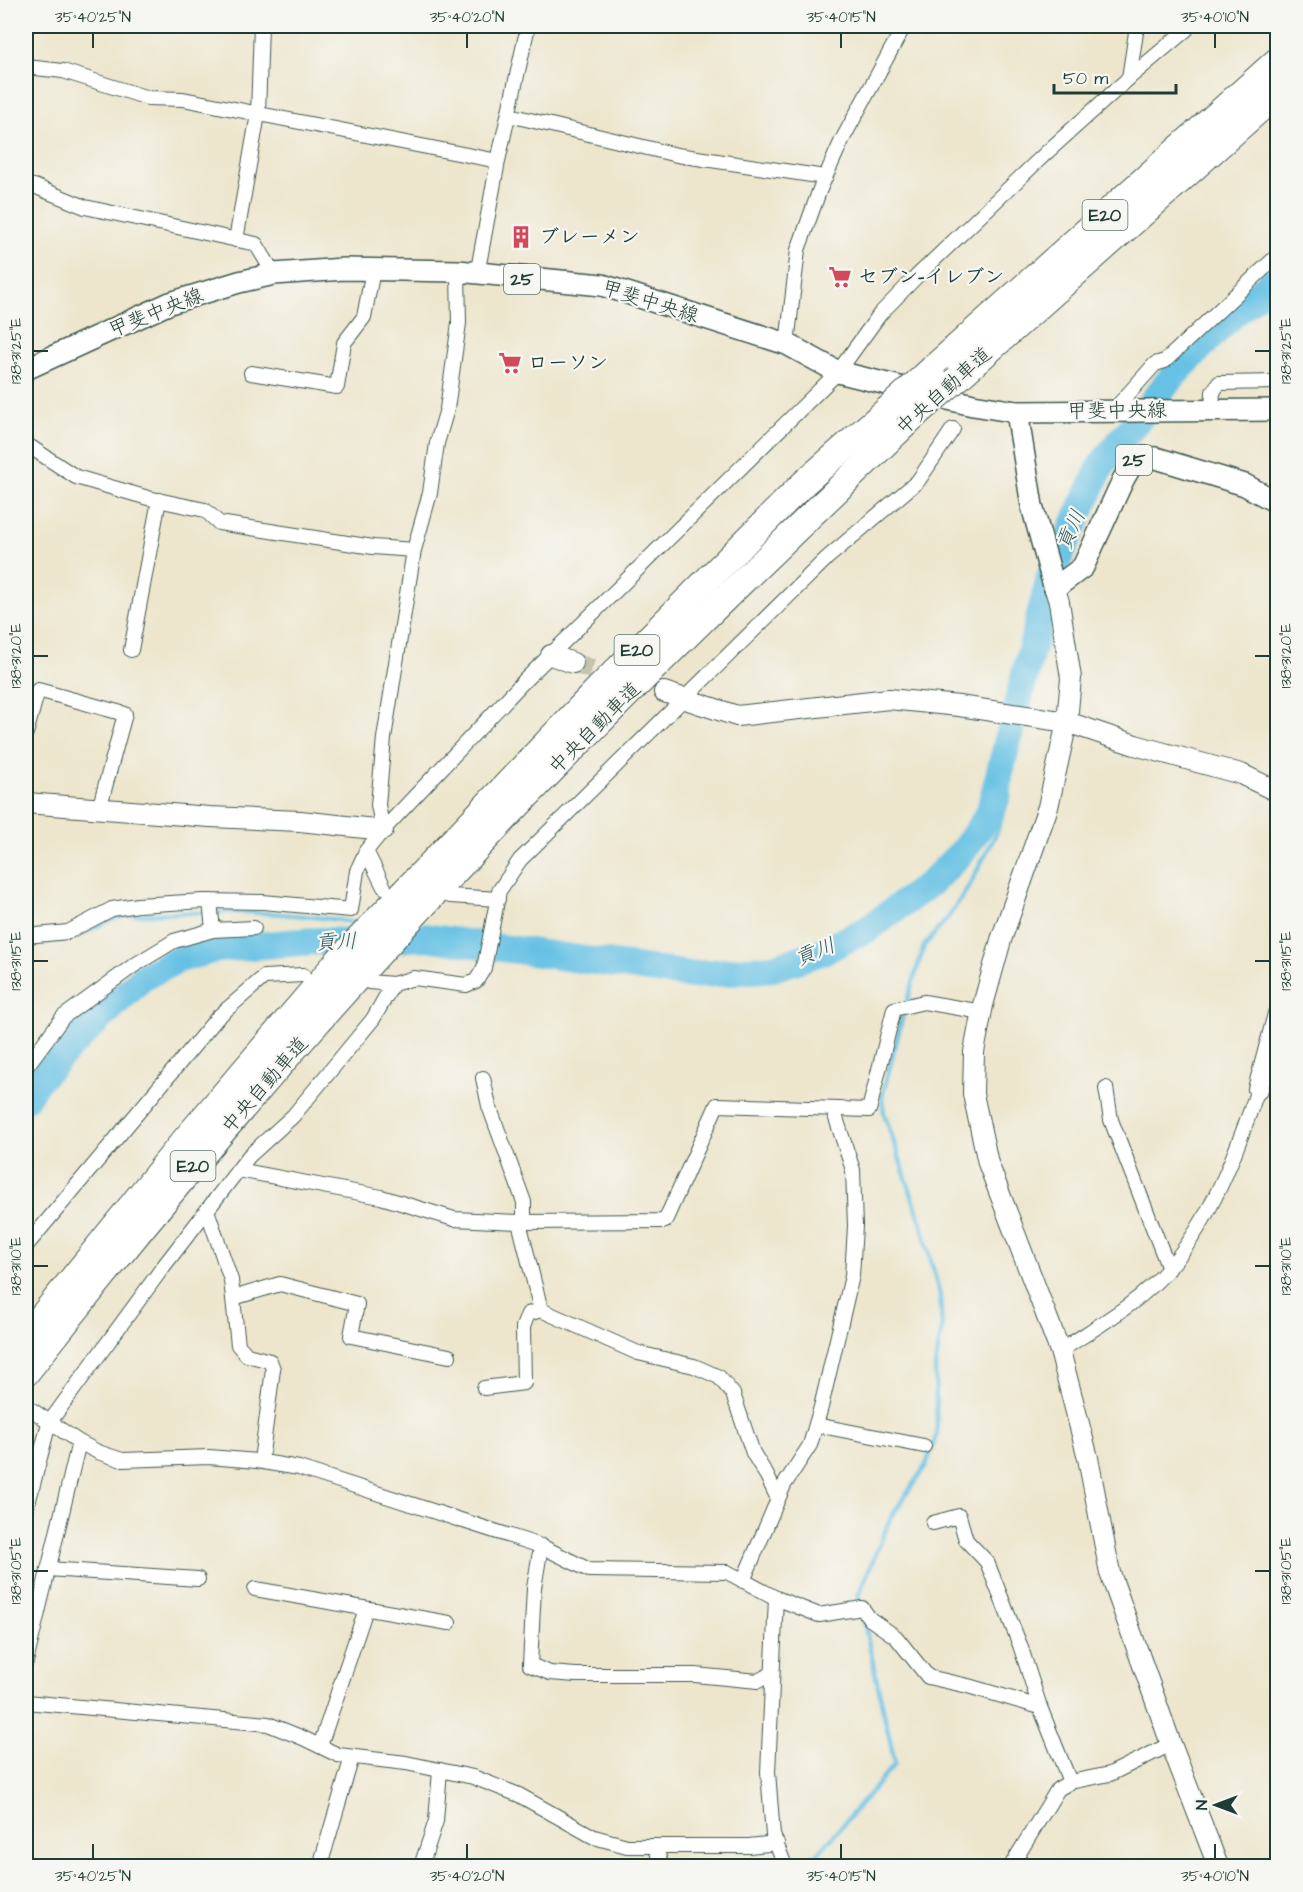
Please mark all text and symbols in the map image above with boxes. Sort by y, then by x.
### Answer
text: 35°40'25"N [55,7,131,28]
text: 35°40'20"N [430,7,504,28]
text: 35°40'15"N [806,7,876,28]
text: 35°40'10"N [1181,7,1249,28]
scale bar [1054,57,1176,95]
text: 50 m [1063,66,1108,91]
road number: E20 [1082,200,1128,230]
place label: ブレーメン [539,223,640,251]
building icon: ブレーメン [508,224,534,250]
place label: セブン-イレブン [858,263,1004,291]
road number: 25 [504,264,540,294]
supermarket icon: セブン-イレブン [827,264,853,290]
street label: 甲斐中央線 [598,274,702,330]
street label: 甲斐中央線 [104,281,208,345]
text: 138°31'25"E [6,318,27,384]
text: 138°31'25"E [1276,318,1297,384]
street label: 中央自動車道 [890,340,998,442]
place label: ローソン [528,349,608,377]
supermarket icon: ローソン [497,350,523,376]
street label: 甲斐中央線 [1067,396,1167,426]
road number: 25 [1116,445,1152,475]
water label: 貢川 [1049,505,1093,555]
text: 138°31'20"E [6,623,27,689]
text: 138°31'20"E [1276,623,1297,689]
road number: E20 [614,635,660,665]
street label: 中央自動車道 [543,676,647,780]
water label: 貢川 [314,926,358,958]
text: 138°31'15"E [6,931,27,991]
water label: 貢川 [790,931,840,973]
text: 138°31'15"E [1276,931,1297,991]
street label: 中央自動車道 [215,1031,315,1139]
road number: E20 [170,1151,216,1181]
text: 138°31'10"E [6,1237,27,1295]
text: 138°31'10"E [1276,1237,1297,1295]
text: 138°31'05"E [6,1537,27,1605]
text: 138°31'05"E [1276,1537,1297,1605]
north arrow [1186,1775,1246,1835]
text: N [1191,1800,1213,1810]
text: 35°40'25"N [55,1866,131,1887]
text: 35°40'20"N [430,1866,504,1887]
text: 35°40'15"N [806,1866,876,1887]
text: 35°40'10"N [1181,1866,1249,1887]

